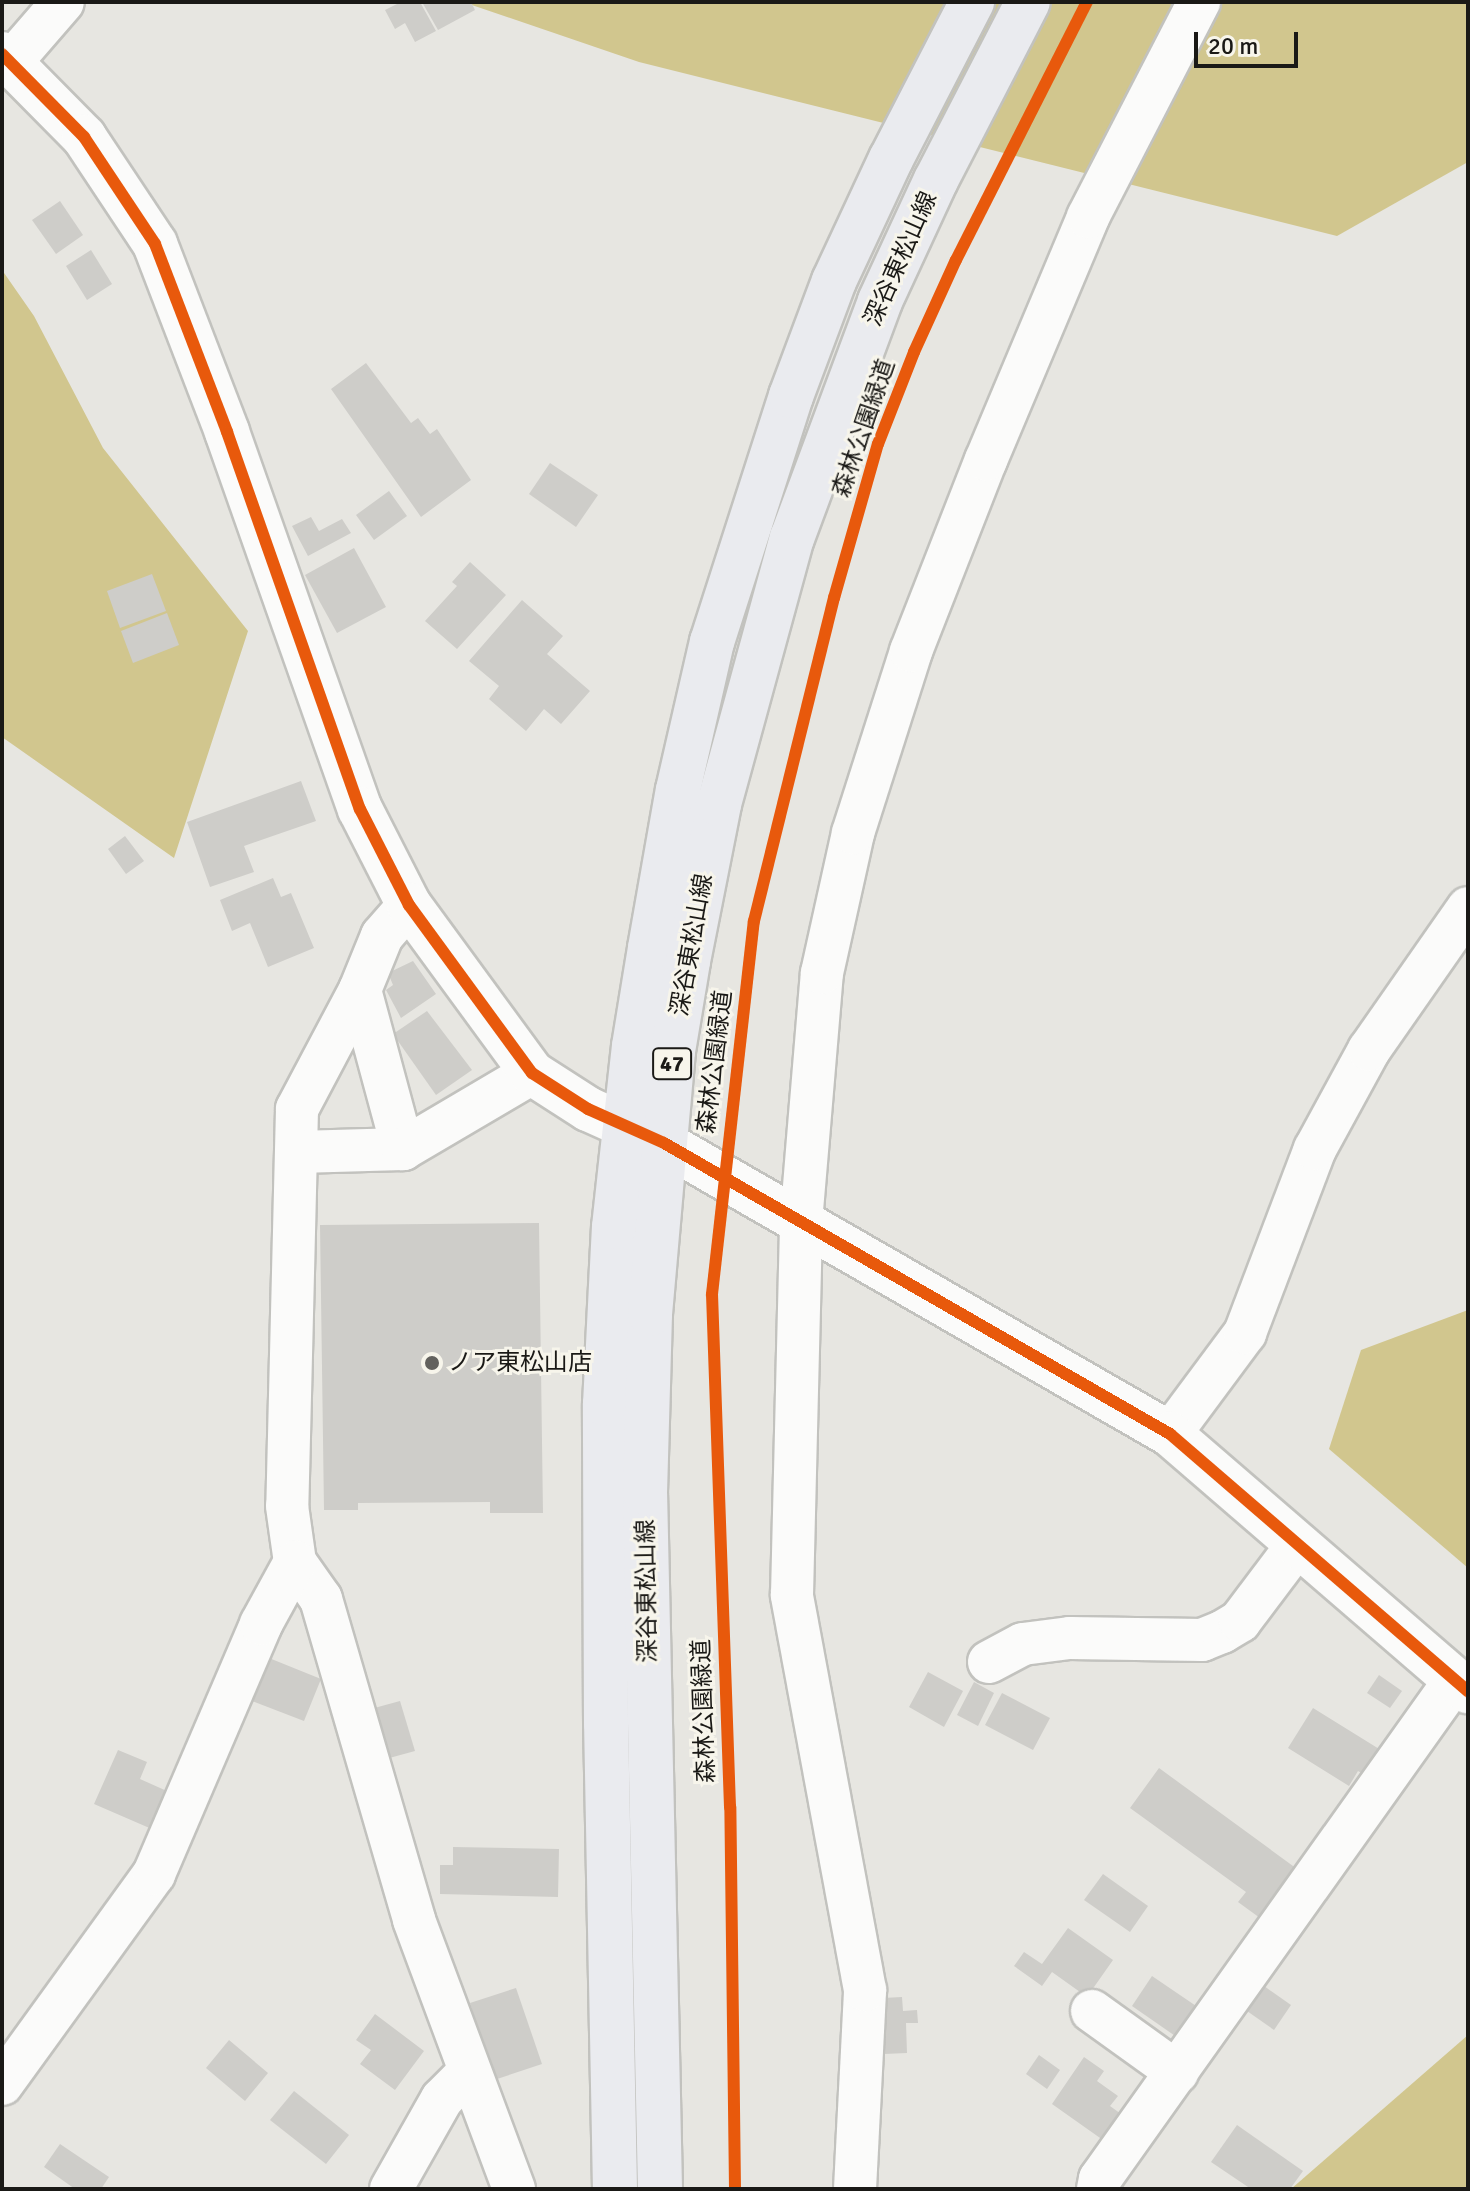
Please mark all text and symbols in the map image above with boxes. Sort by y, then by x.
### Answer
scale bar [1198,16,1302,66]
text: 20 m [1208,31,1258,61]
street label: 深谷東松山線 [859,187,943,331]
street label: 森林公園緑道 [827,355,901,501]
street label: 深谷東松山線 [665,872,719,1018]
street label: 森林公園緑道 [692,989,738,1135]
road number: 47 [652,1046,692,1082]
place label: ノア東松山店 [448,1349,592,1377]
marker: ノア東松山店 [423,1354,441,1372]
street label: 深谷東松山線 [631,1519,663,1663]
street label: 森林公園緑道 [687,1639,721,1783]

